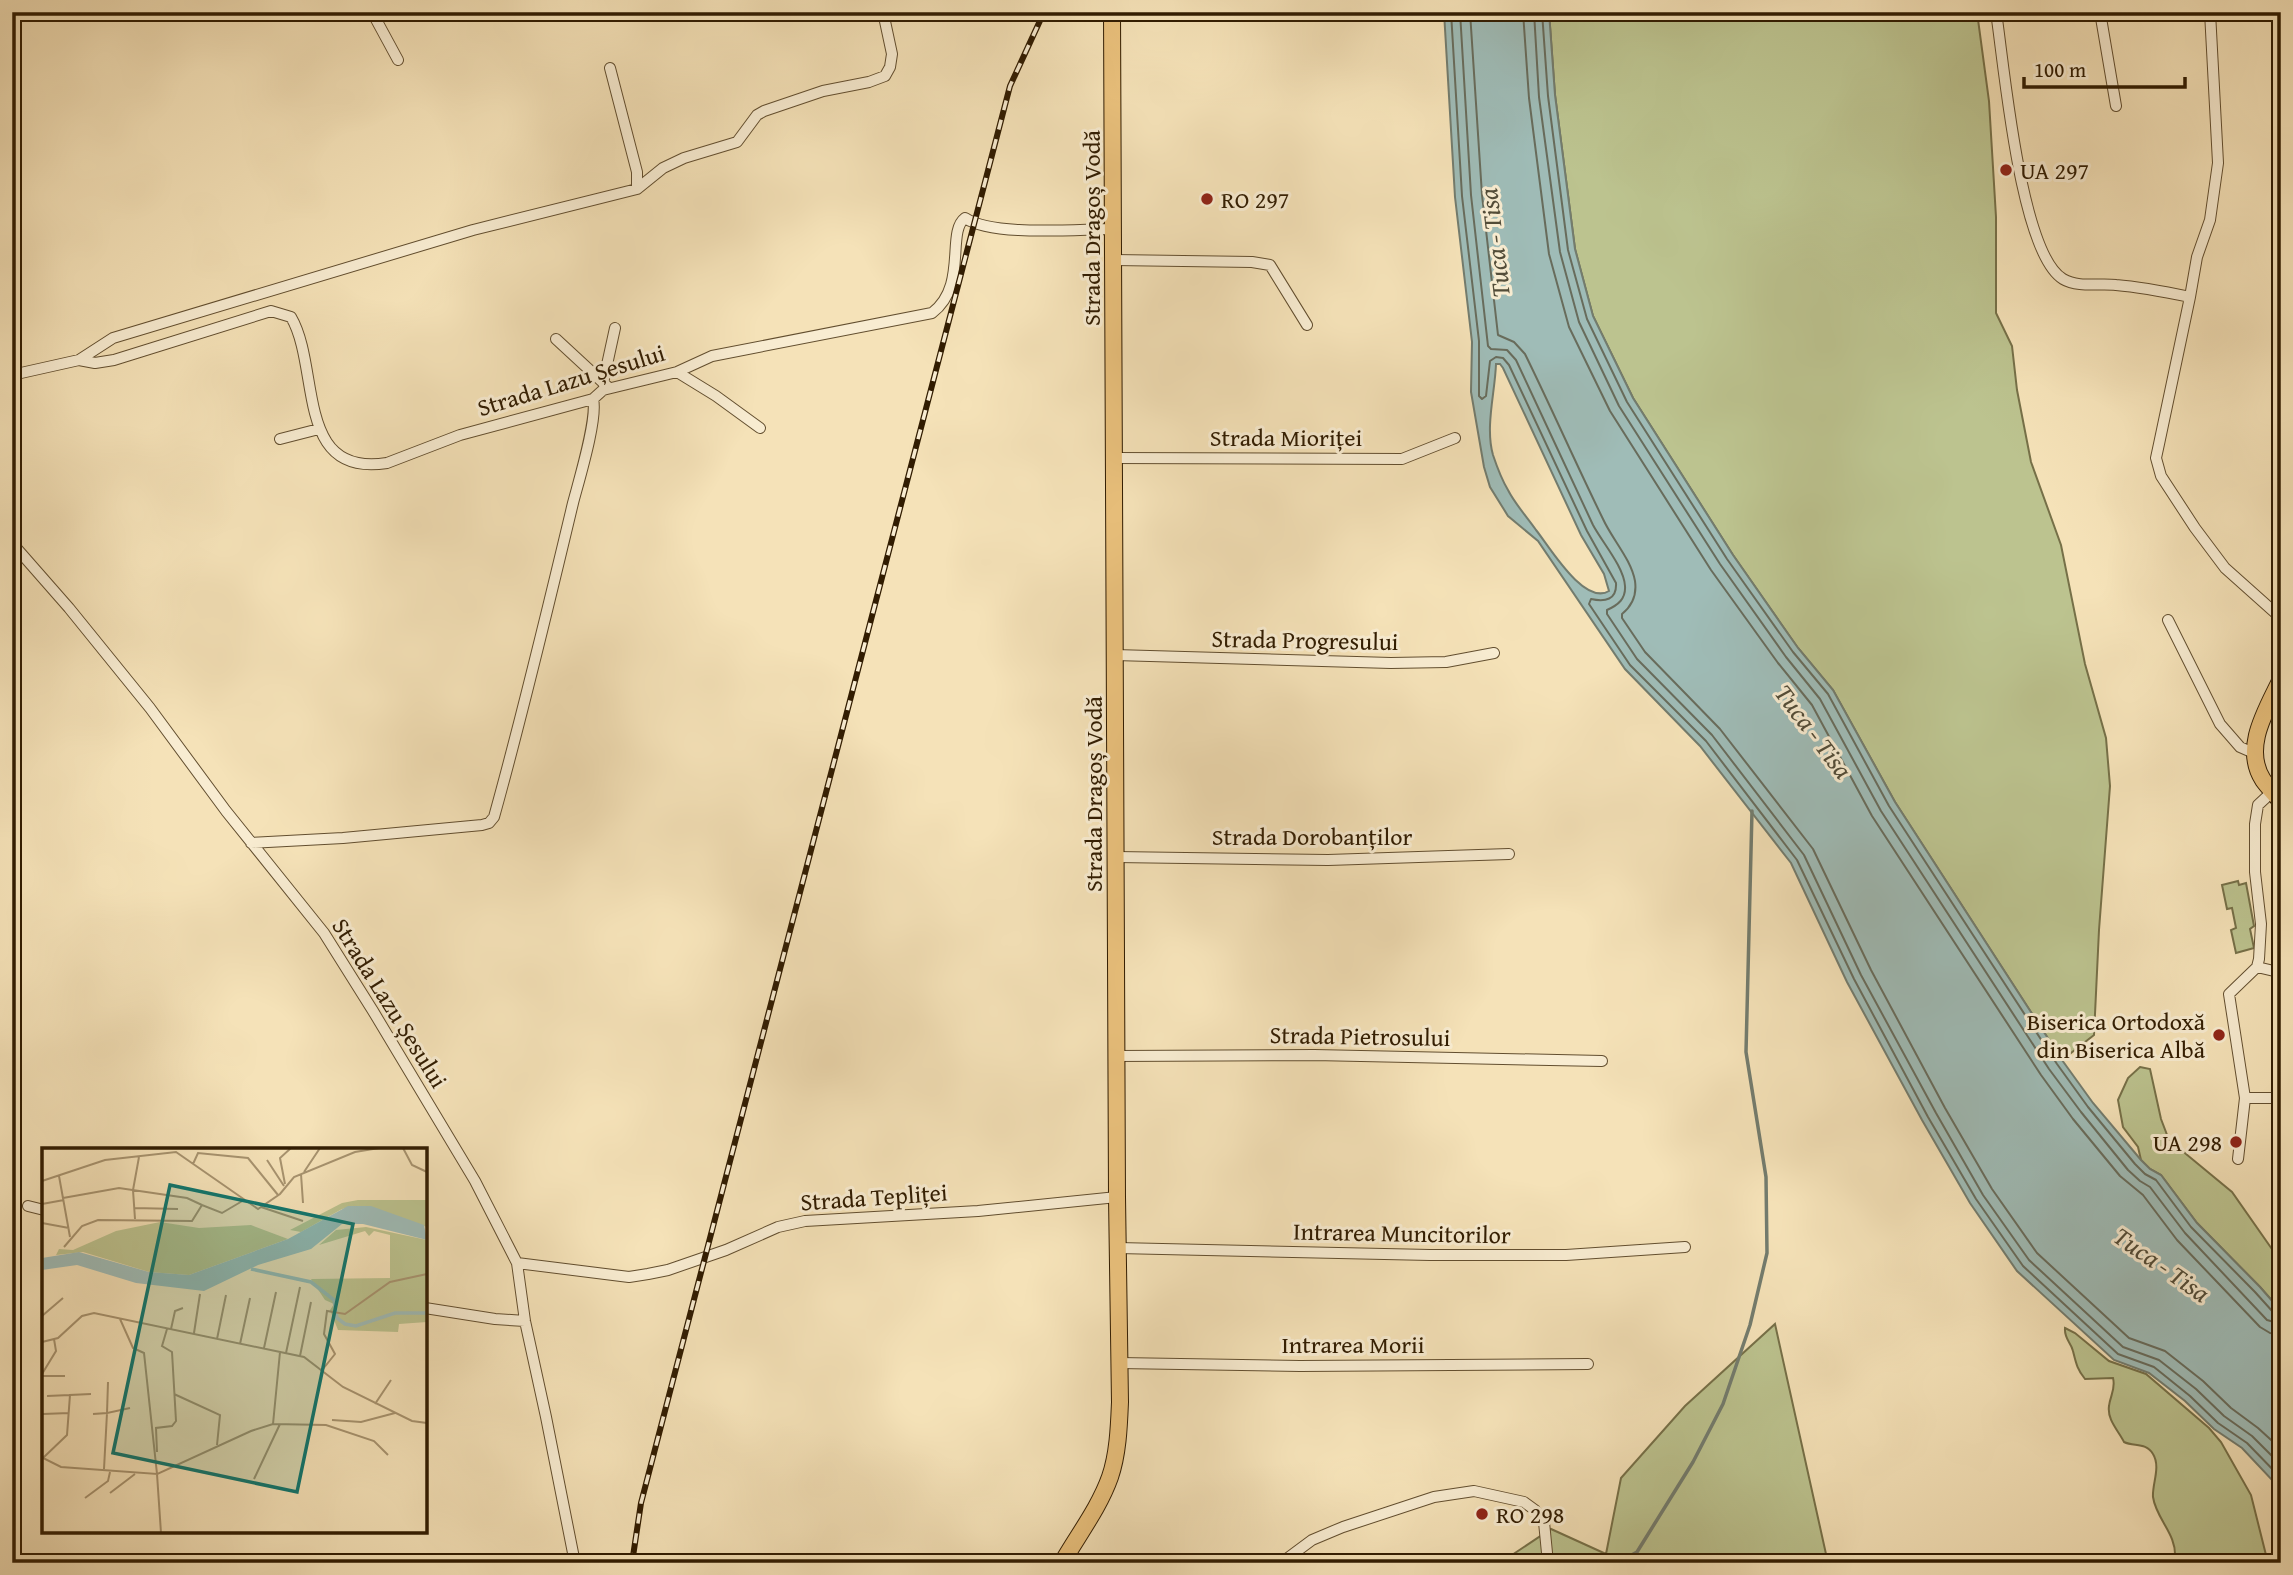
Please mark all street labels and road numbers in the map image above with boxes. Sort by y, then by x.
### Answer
street label: Strada Dragoș Vodă [1074,129,1109,326]
street label: Strada Lazu Șesului [473,335,669,425]
street label: Strada Mioriței [1210,420,1362,455]
street label: Strada Progresului [1211,621,1399,659]
street label: Strada Dragoș Vodă [1076,695,1111,892]
street label: Strada Dorobanților [1212,819,1412,854]
street label: Strada Lazu Șesului [324,911,456,1095]
street label: Strada Pietrosului [1269,1017,1451,1055]
street label: Strada Tepliței [799,1174,949,1220]
street label: Intrarea Muncitorilor [1293,1214,1511,1252]
street label: Intrarea Morii [1281,1327,1425,1362]

